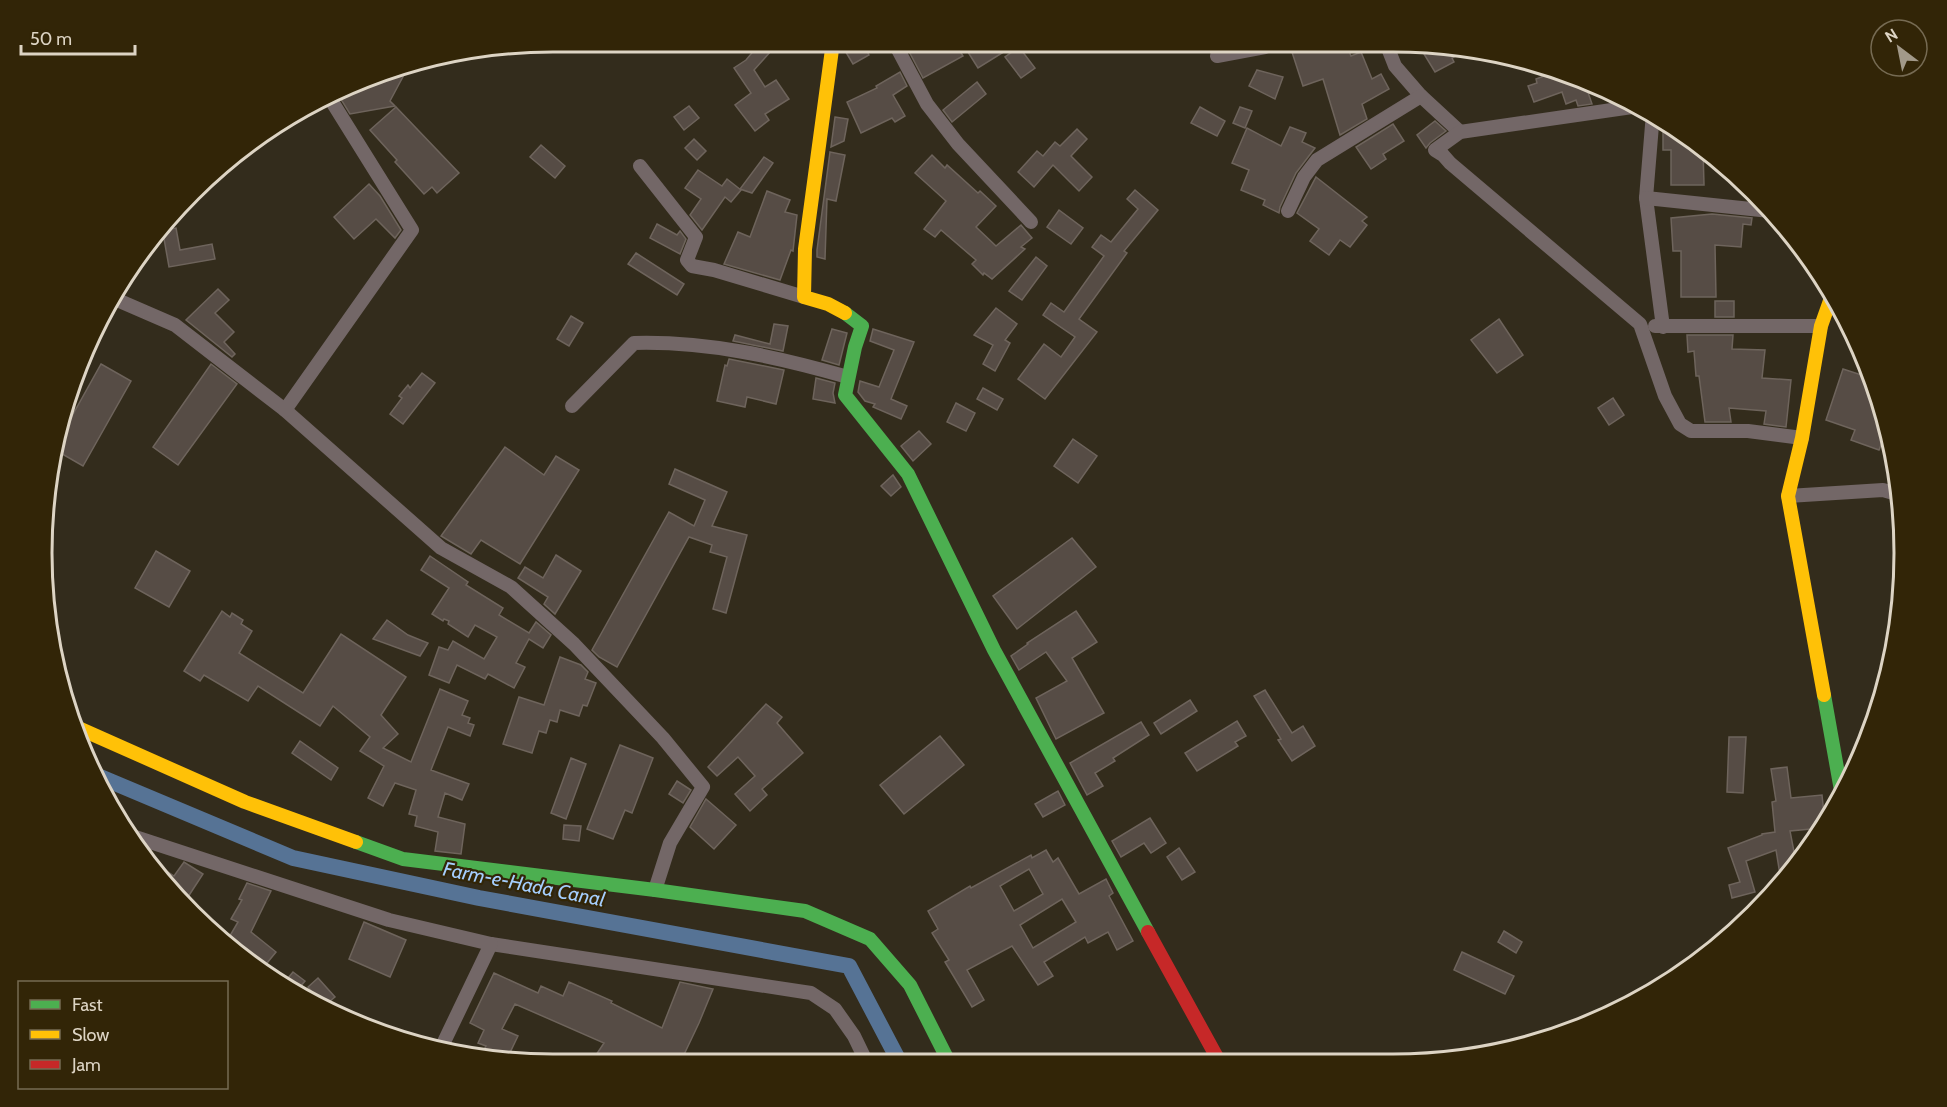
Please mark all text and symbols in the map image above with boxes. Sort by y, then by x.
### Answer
scale bar [21,18,135,56]
north arrow [1869,18,1929,78]
text: N [1881,25,1901,47]
text: 50 m [30,28,72,50]
water label: Farm-e-Hada Canal [441,857,607,912]
legend [18,981,228,1089]
text: Fast [72,994,103,1016]
text: Slow [72,1024,109,1046]
text: Jam [71,1054,101,1076]

